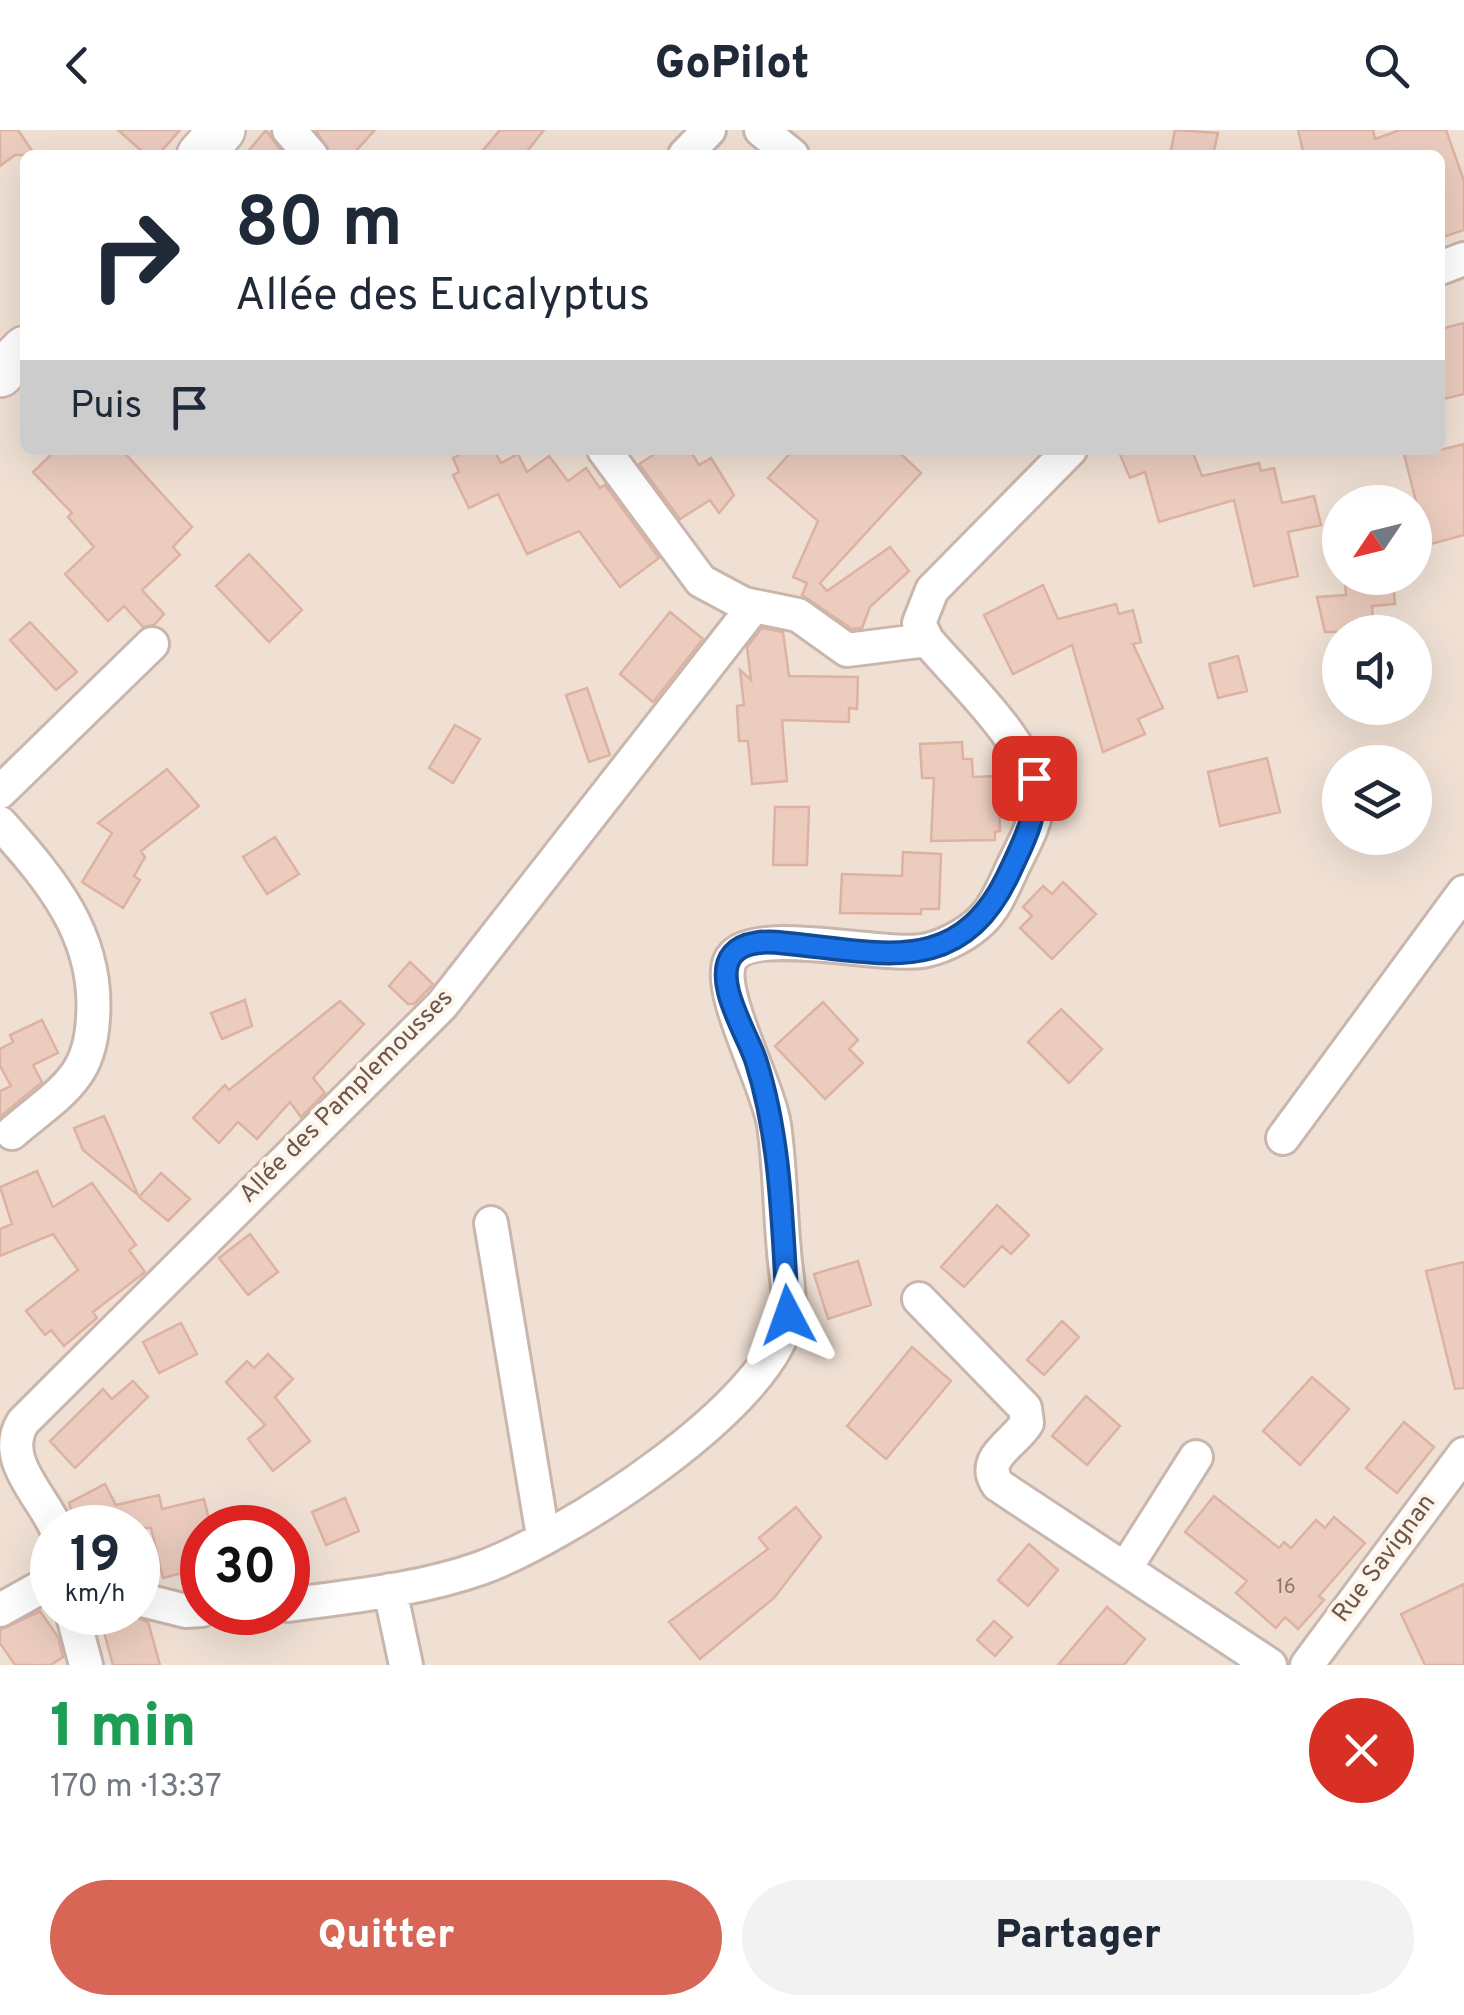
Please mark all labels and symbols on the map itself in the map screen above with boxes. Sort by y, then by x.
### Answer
north arrow [1322,485,1432,595]
pin [992,736,1077,821]
street label: Allée des Pamplemousses [233,983,461,1211]
position arrow [736,1263,840,1367]
street label: Rue Savignan [1326,1488,1444,1630]
speed limit sign: 30 [180,1505,310,1635]
house number: 16 [1276,1575,1296,1601]

